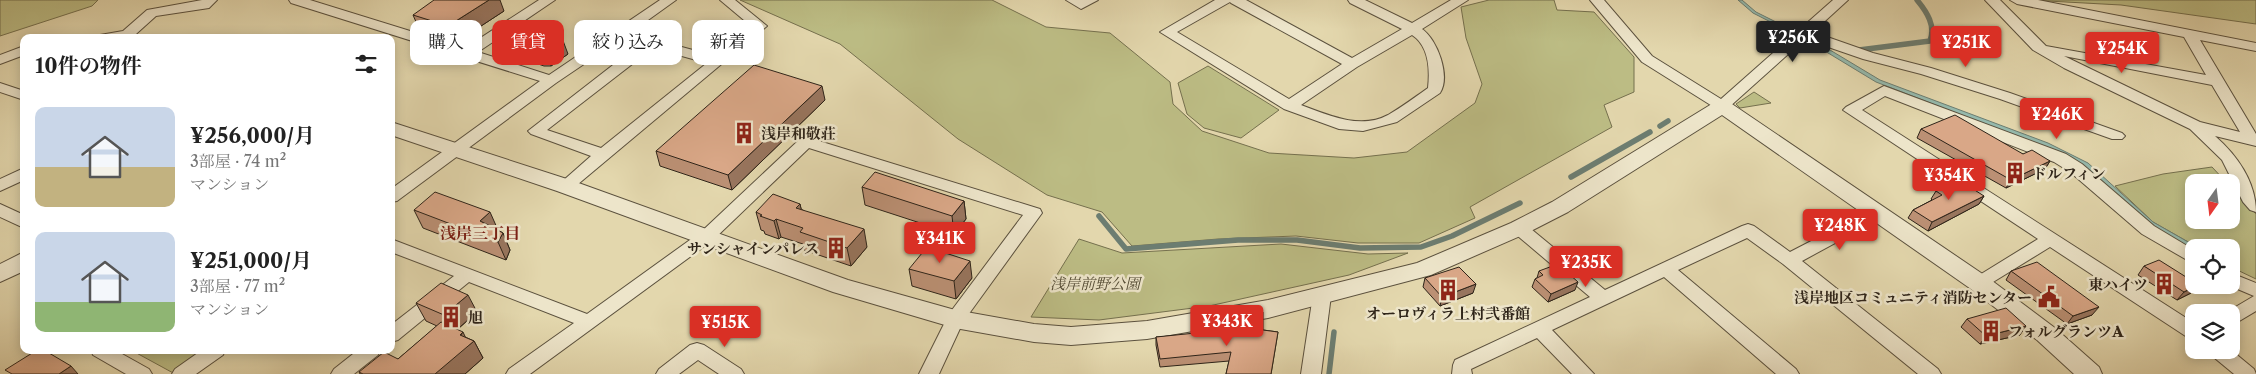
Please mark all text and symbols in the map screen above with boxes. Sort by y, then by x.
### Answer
chip: 購入 [410,20,482,65]
chip: 賃貸 [492,20,564,65]
chip: 絞り込み [574,20,682,65]
chip: 新着 [692,20,764,65]
pin: ¥256K [1758,20,1828,63]
pin: ¥251K [1931,26,2001,68]
text: ¥256K [1767,27,1819,47]
text: ¥251K [1941,32,1991,52]
pin: ¥254K [2087,32,2157,74]
text: ¥254K [2096,38,2148,58]
icon: filters [352,50,380,78]
text: 10件の物件 [35,53,142,78]
pin: ¥246K [2022,98,2092,140]
text: ¥246K [2031,104,2083,124]
building icon: 浅岸和敬荘 [731,120,757,146]
text: ¥256,000/月 [190,123,315,148]
place label: 浅岸和敬荘 [761,124,836,143]
icon: home [75,127,135,187]
text: 3部屋 · 74 m² [190,151,286,171]
pin: ¥354K [1914,158,1984,201]
building icon: ドルフィン [2002,160,2028,186]
place label: ドルフィン [2032,164,2106,183]
text: ¥354K [1923,165,1975,185]
text: マンション [190,174,269,194]
north arrow [2185,174,2240,229]
map controls [2185,174,2240,359]
pin: ¥248K [1805,208,1875,251]
text: ¥248K [1814,215,1866,235]
pin: ¥341K [905,222,975,264]
district label: 浅岸三丁目 [440,223,520,243]
text: ¥341K [915,228,965,248]
building icon: サンシャインパレス [823,235,849,261]
place label: サンシャインパレス [687,239,819,258]
button: locate [2185,239,2240,294]
pin: ¥235K [1551,246,1621,288]
text: ¥251,000/月 [190,248,312,273]
icon: home [75,252,135,312]
text: ¥235K [1560,252,1612,272]
building icon: 東ハイツ [2151,271,2177,297]
park label: 浅岸前野公園 [1050,274,1143,293]
place label: 東ハイツ [2088,275,2148,294]
text: 3部屋 · 77 m² [190,276,285,296]
building icon: オーロヴィラ上村弐番館 [1435,277,1461,303]
public building icon: 浅岸地区コミュニティ消防センター [2036,284,2062,310]
place label: 浅岸地区コミュニティ消防センター [1794,288,2032,307]
text: マンション [190,299,269,319]
building icon: 旭 [438,304,464,330]
pin: ¥343K [1192,304,1262,347]
place label: オーロヴィラ上村弐番館 [1366,304,1530,323]
button: layers [2185,304,2240,359]
pin: ¥515K [690,306,760,348]
place label: 旭 [468,308,483,327]
text: ¥343K [1201,311,1253,331]
text: ¥515K [701,312,749,332]
building icon: フォルグランツA [1978,318,2004,344]
place label: フォルグランツA [2008,322,2124,341]

